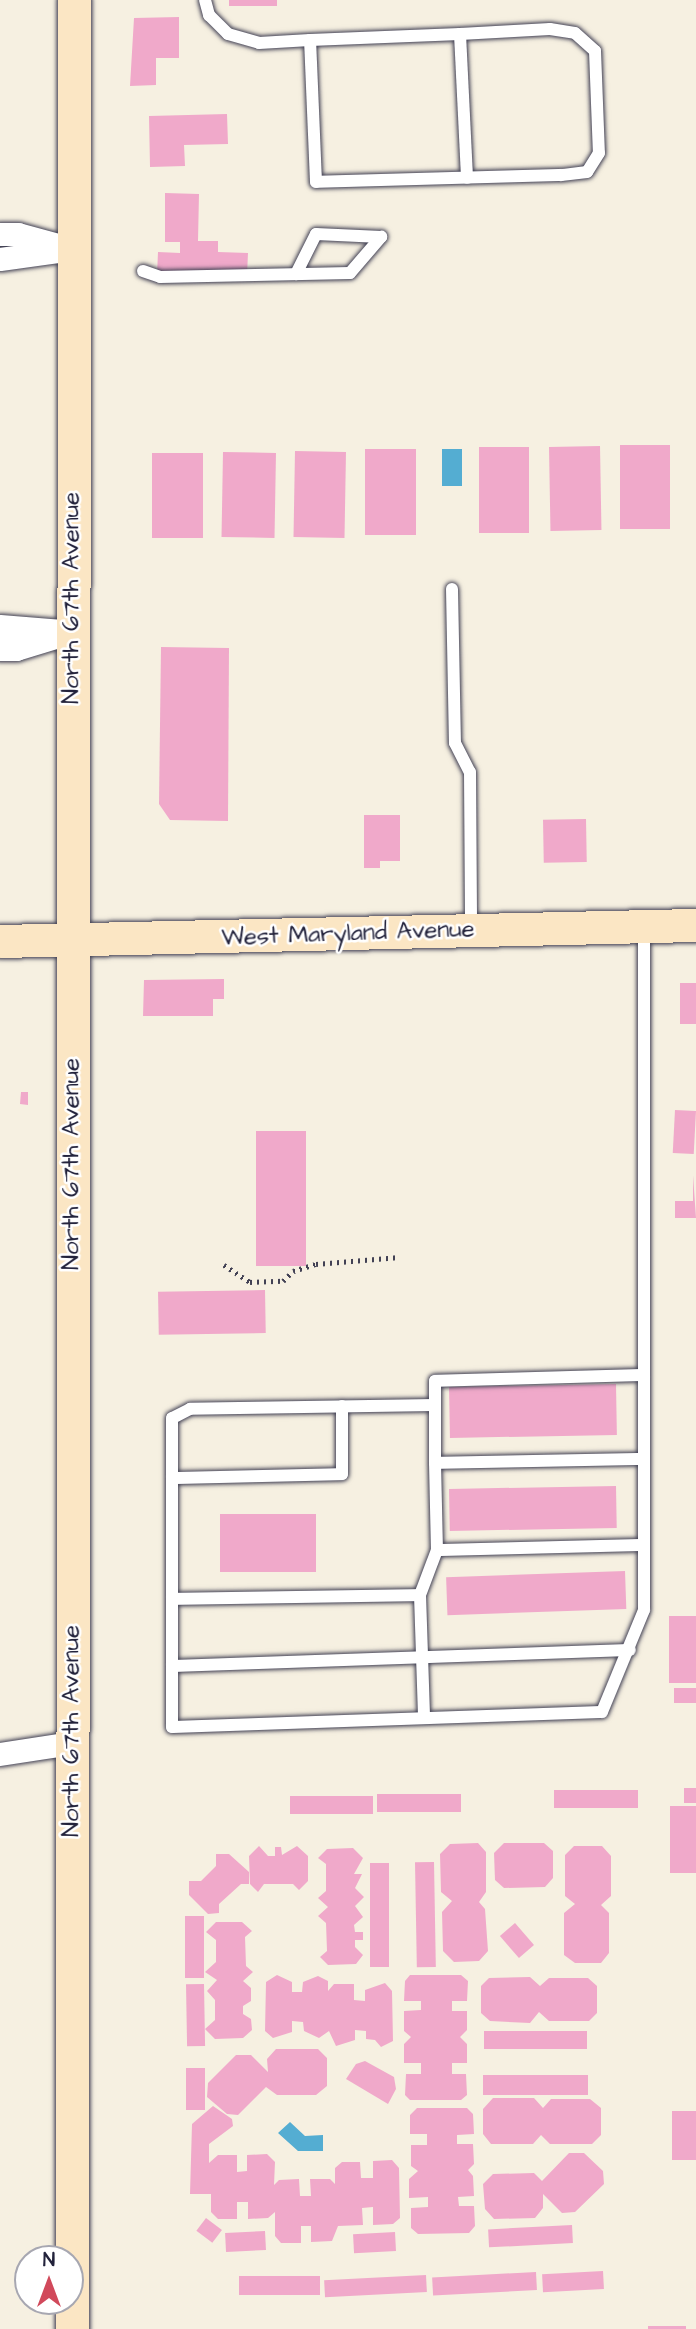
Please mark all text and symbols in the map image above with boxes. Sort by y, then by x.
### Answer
street label: North 67th Avenue [58,492,86,704]
street label: West Maryland Avenue [221,915,475,953]
street label: North 67th Avenue [58,1058,86,1270]
street label: North 67th Avenue [58,1625,86,1837]
north arrow [14,2245,84,2315]
text: N [43,2247,55,2274]

